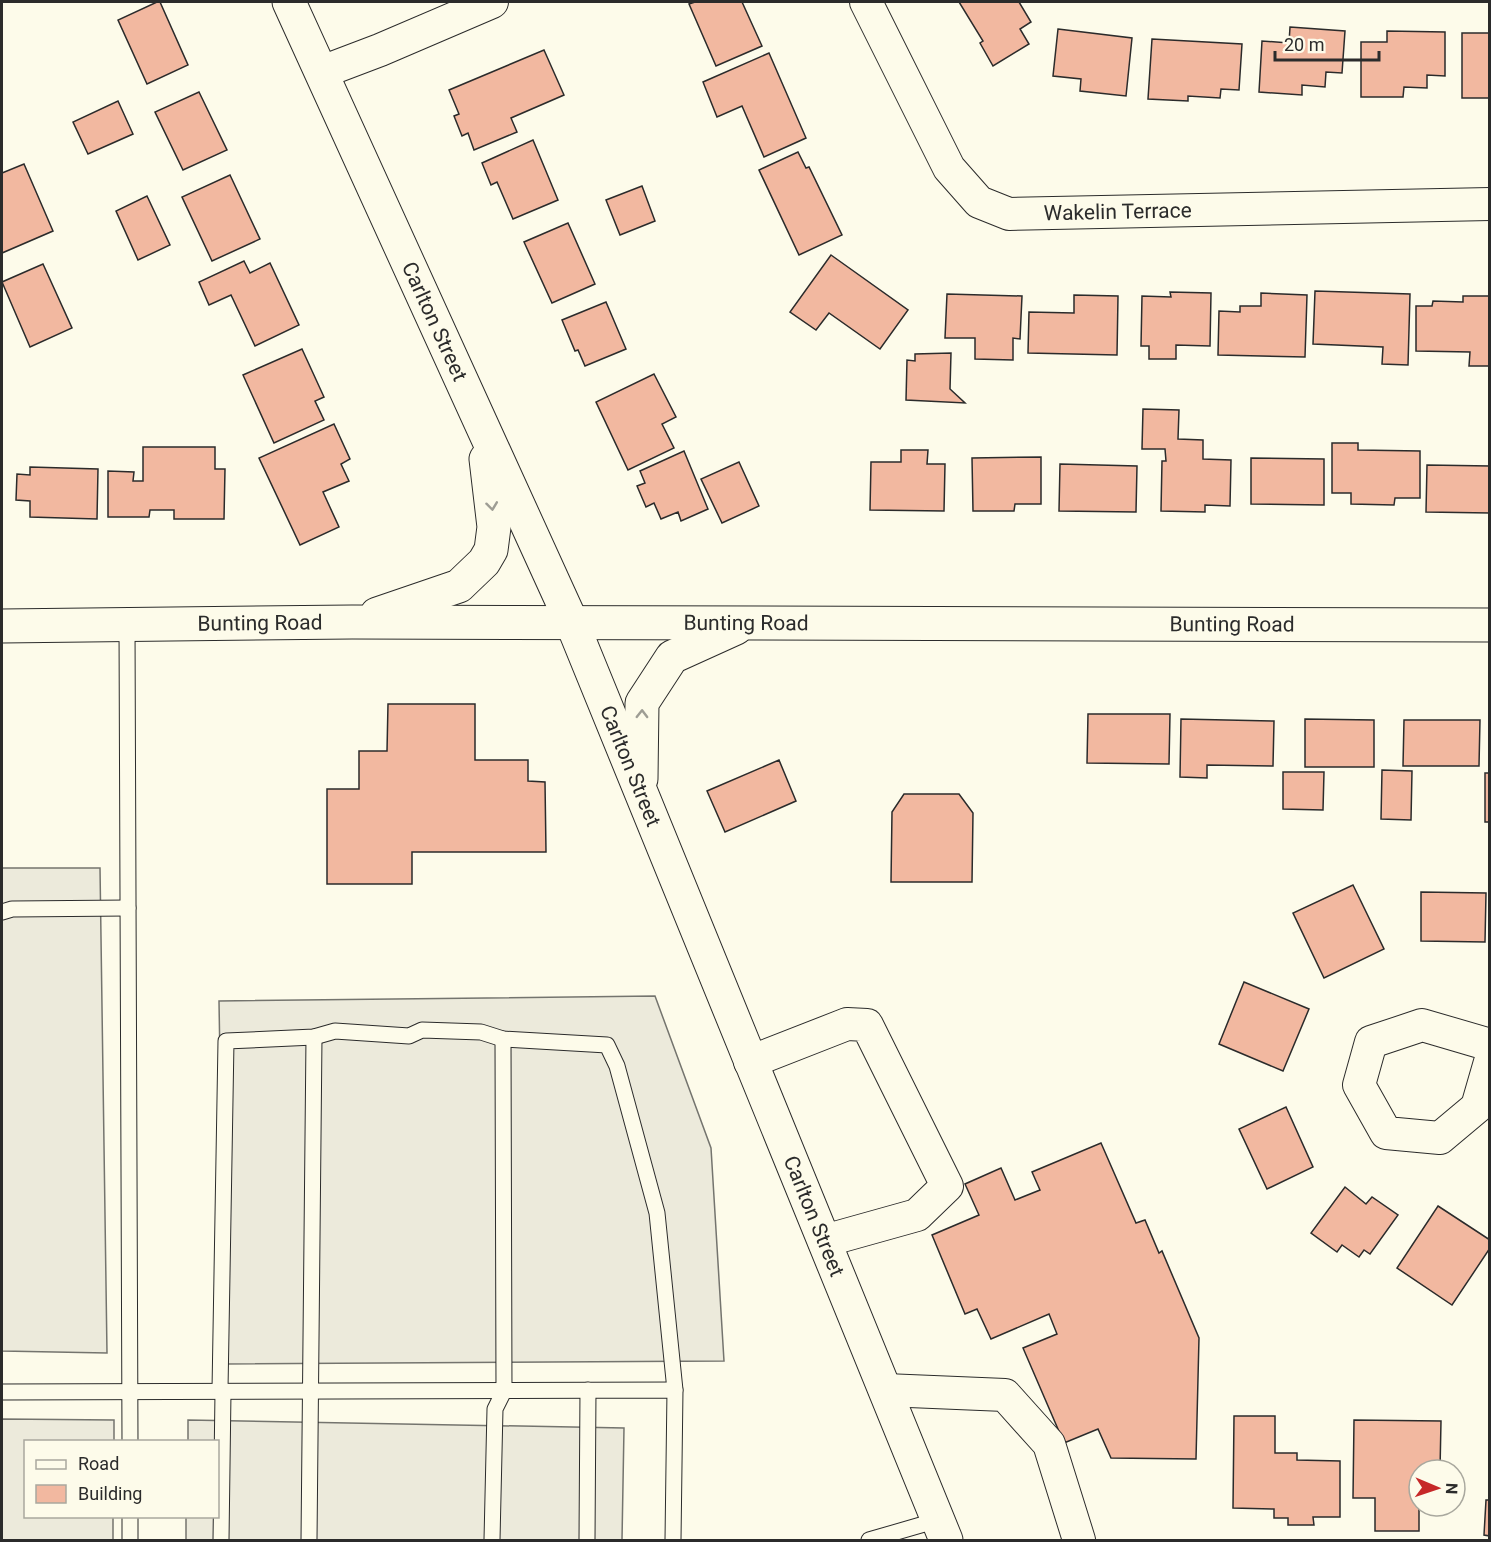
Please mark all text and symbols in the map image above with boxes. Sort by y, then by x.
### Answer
scale bar [1275,24,1378,62]
text: 20 m [1284,34,1324,55]
street label: Wakelin Terrace [1043,198,1192,225]
street label: Carlton Street [397,258,472,385]
one-way arrow [485,502,497,511]
street label: Bunting Road [197,610,323,636]
street label: Bunting Road [683,611,809,635]
street label: Bunting Road [1169,612,1295,636]
street label: Carlton Street [595,702,666,830]
one-way arrow [636,710,648,719]
street label: Carlton Street [779,1152,849,1280]
legend [24,1440,219,1518]
text: Road [78,1453,119,1474]
north arrow [1407,1458,1467,1518]
text: Building [78,1483,142,1504]
text: N [1442,1483,1461,1494]

